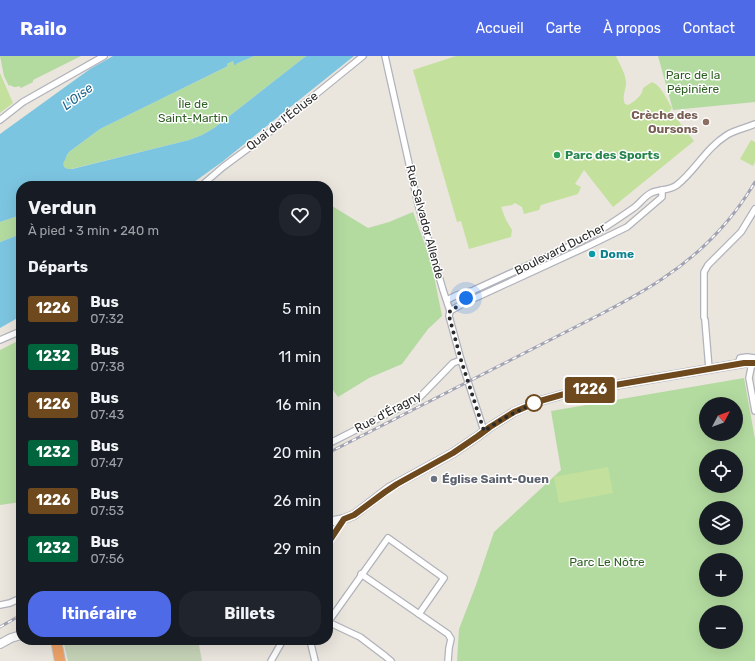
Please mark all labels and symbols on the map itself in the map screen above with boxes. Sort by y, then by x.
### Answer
park label: Parc de la Pépinière [666,68,720,96]
water label: L'Oise [59,80,96,113]
street label: Quai de l'Écluse [243,89,321,153]
park label: Île de Saint-Martin [158,97,228,125]
place label: Crèche des Oursons [631,108,698,136]
marker: Crèche des Oursons [701,117,711,127]
place label: Parc des Sports [565,148,660,162]
marker: Parc des Sports [552,150,562,160]
street label: Rue Salvador Allende [403,163,447,281]
street label: Boulevard Ducher [512,220,608,278]
place label: Dome [600,247,634,261]
marker: Dome [587,249,597,259]
your location [456,288,476,308]
line badge: 1226 [562,377,618,403]
street label: Rue d'Éragny [352,388,424,435]
unlabelled marker [525,394,543,412]
north arrow [699,397,743,441]
place label: Église Saint-Ouen [442,472,549,486]
marker: Église Saint-Ouen [429,474,439,484]
park label: Parc Le Nôtre [569,555,645,569]

